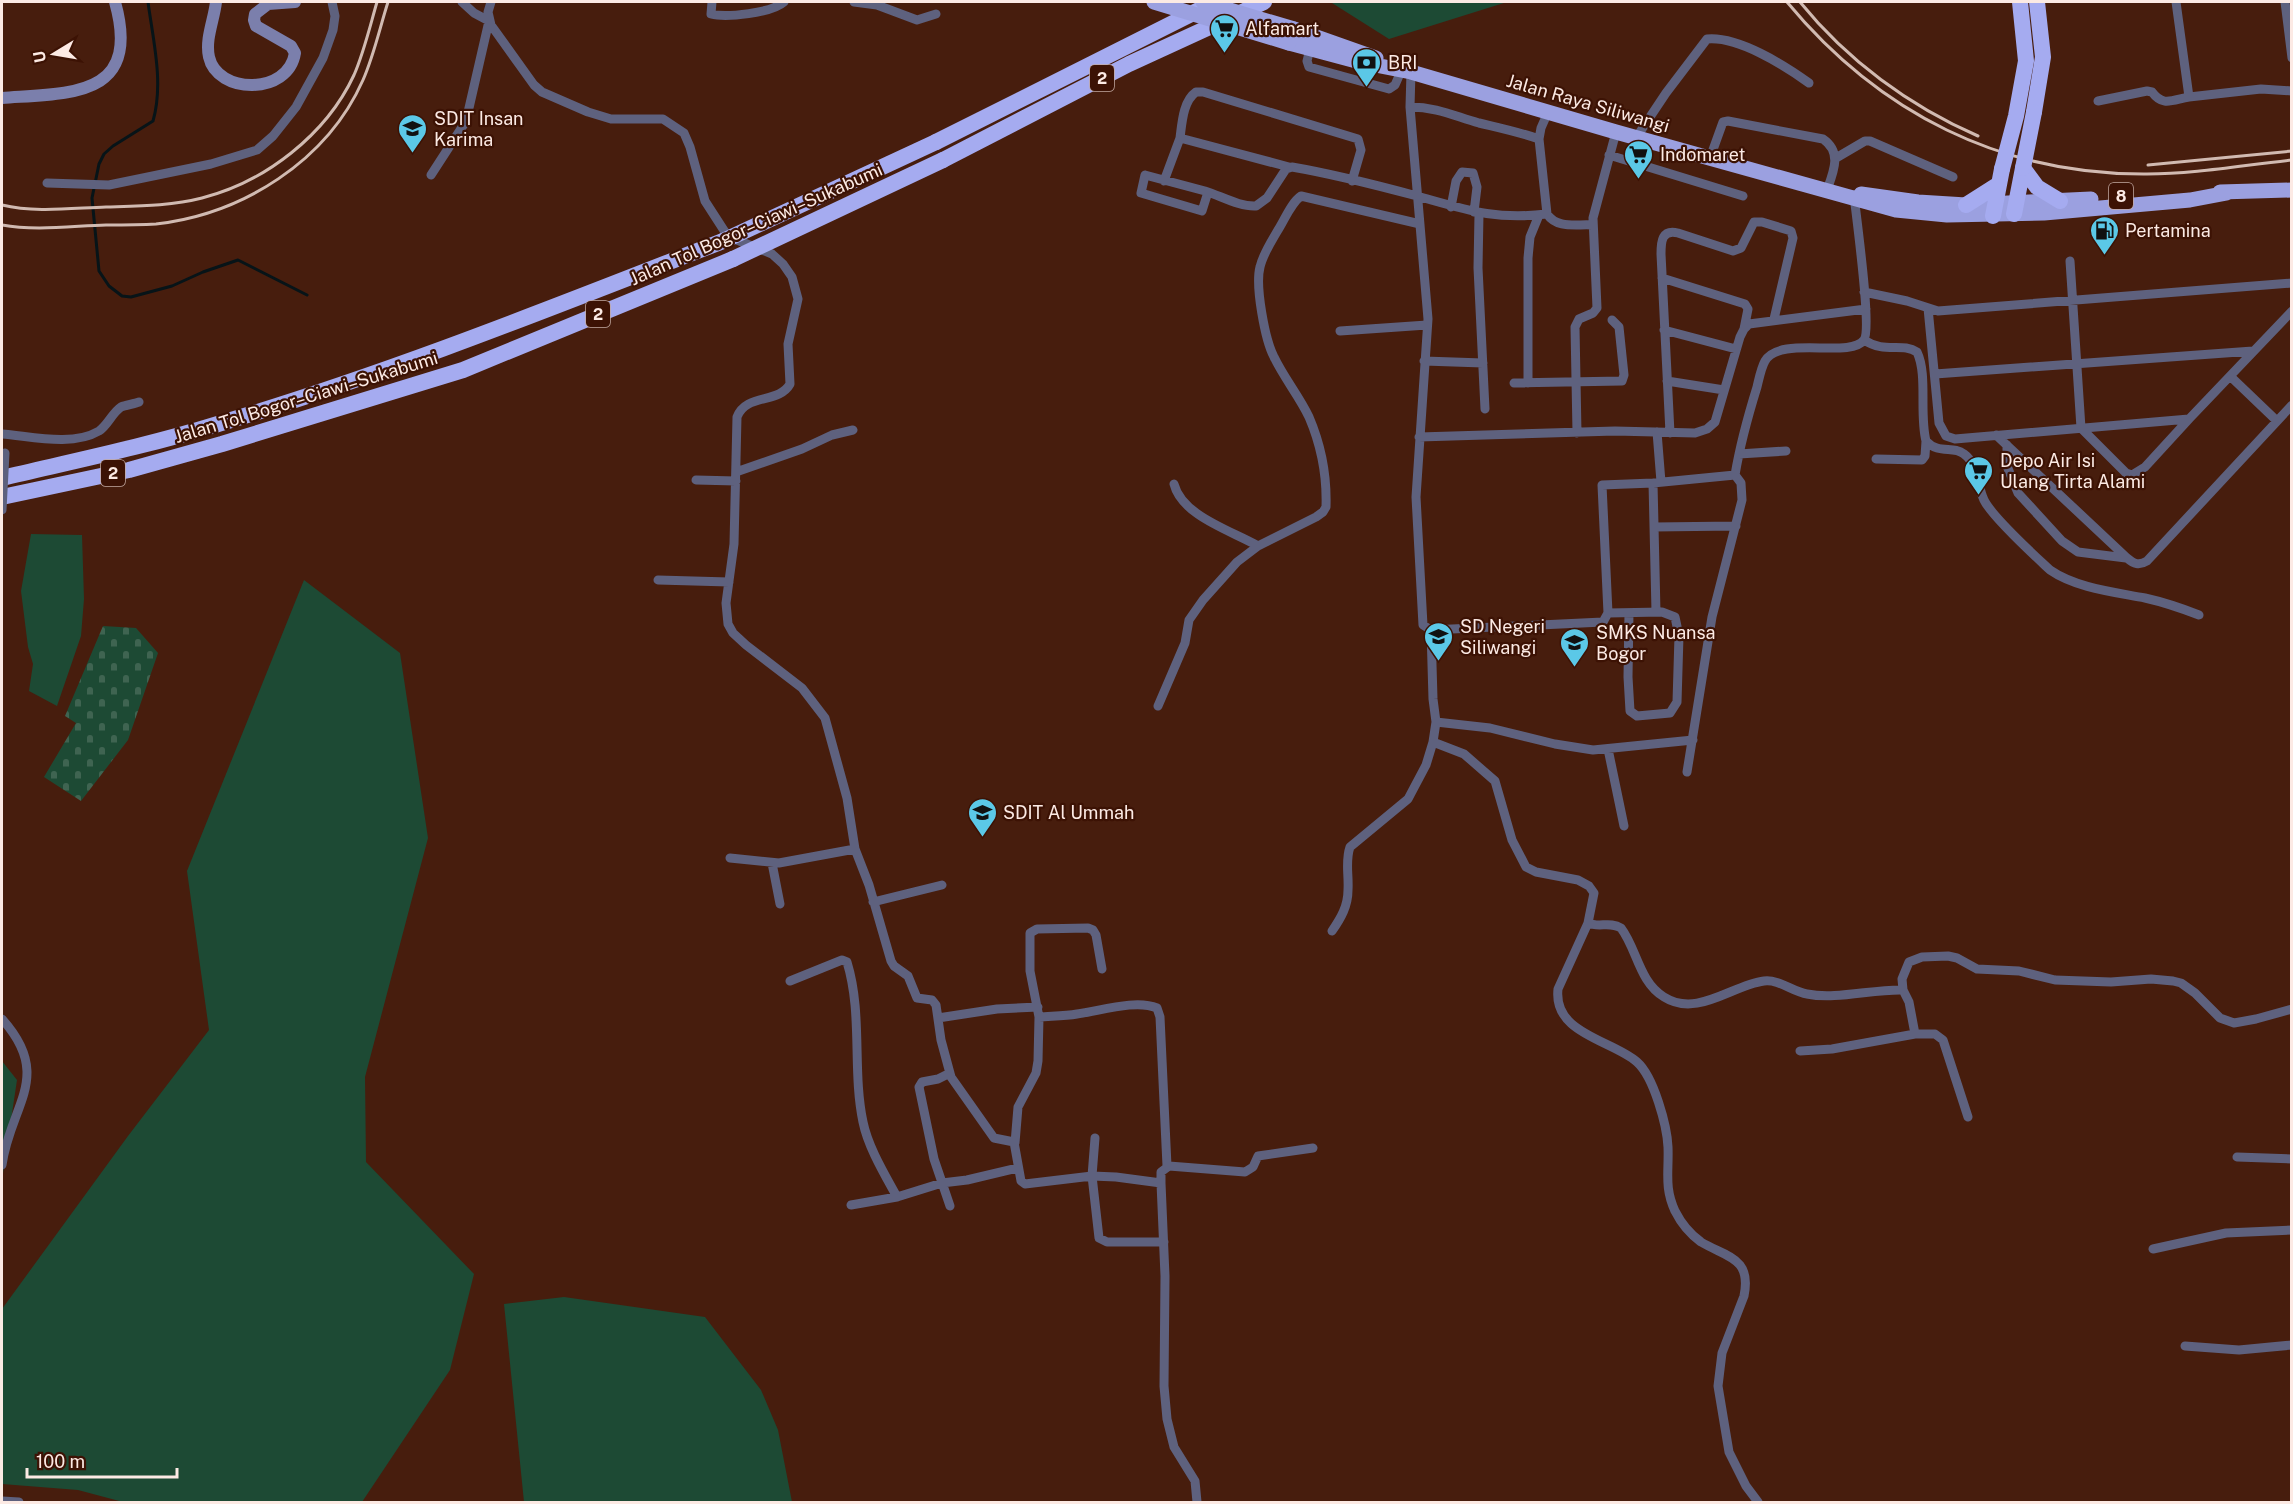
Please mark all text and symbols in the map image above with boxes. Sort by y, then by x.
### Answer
supermarket icon: Alfamart [1208,12,1240,54]
place label: Alfamart [1245,18,1319,39]
north arrow [24,24,84,84]
bank icon: BRI [1351,46,1383,88]
text: U [29,49,50,64]
place label: BRI [1388,52,1417,73]
road number: 2 [1090,65,1114,91]
street label: Jalan Raya Siliwangi [1504,70,1672,136]
place label: SDIT Insan Karima [434,108,524,150]
school or university icon: SDIT Insan Karima [397,112,429,154]
supermarket icon: Indomaret [1623,138,1655,180]
place label: Indomaret [1660,144,1746,165]
street label: Jalan Tol Bogor–Ciawi–Sukabumi [626,159,886,289]
road number: 8 [2109,183,2133,209]
fuel station icon: Pertamina [2088,214,2120,256]
place label: Pertamina [2125,220,2211,241]
road number: 2 [586,301,610,327]
street label: Jalan Tol Bogor–Ciawi–Sukabumi [172,347,440,447]
place label: Depo Air Isi Ulang Tirta Alami [2000,450,2145,492]
supermarket icon: Depo Air Isi Ulang Tirta Alami [1963,454,1995,496]
road number: 2 [101,460,125,486]
place label: SD Negeri Siliwangi [1460,616,1545,658]
school or university icon: SD Negeri Siliwangi [1423,620,1455,662]
place label: SMKS Nuansa Bogor [1596,622,1715,664]
school or university icon: SMKS Nuansa Bogor [1559,626,1591,668]
school or university icon: SDIT Al Ummah [966,796,998,838]
place label: SDIT Al Ummah [1003,802,1134,823]
scale bar [27,1441,177,1479]
text: 100 m [36,1451,85,1472]

